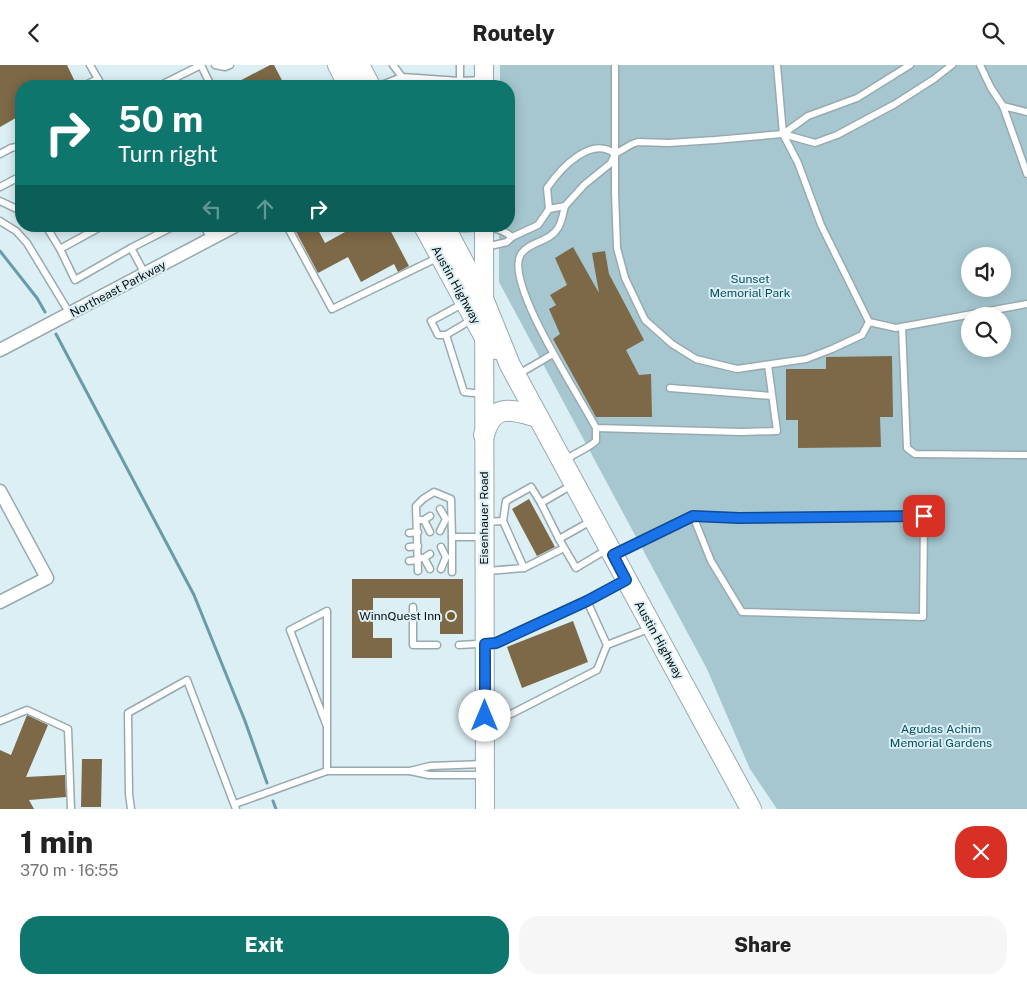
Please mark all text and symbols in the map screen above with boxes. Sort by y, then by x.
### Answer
icon: back [20,19,48,47]
icon: search [979,19,1007,47]
text: Routely [472,20,555,46]
text: 50 m [118,99,203,140]
icon: right [35,100,100,165]
text: Turn right [118,141,218,167]
icon: left [198,195,226,223]
icon: ahead [251,195,279,223]
icon: right [304,195,332,223]
street label: Austin Highway [429,243,484,327]
map controls [961,247,1011,357]
button: sound [961,247,1011,297]
street label: Northeast Parkway [68,258,169,320]
park label: Sunset Memorial Park [710,272,791,300]
button: search [961,307,1011,357]
street label: Eisenhauer Road [477,471,491,565]
pin [903,495,945,537]
icon: arrive [910,502,938,530]
street label: Austin Highway [632,598,687,682]
place label: WinnQuest Inn [359,609,441,623]
marker: WinnQuest Inn [445,610,457,622]
position arrow [458,689,510,741]
park label: Agudas Achim Memorial Gardens [890,722,992,750]
text: 1 min [20,824,93,860]
button: close [955,826,1007,878]
text: 370 m · 16:55 [20,861,119,880]
button: Exit [20,916,509,974]
button: Share [519,916,1007,974]

